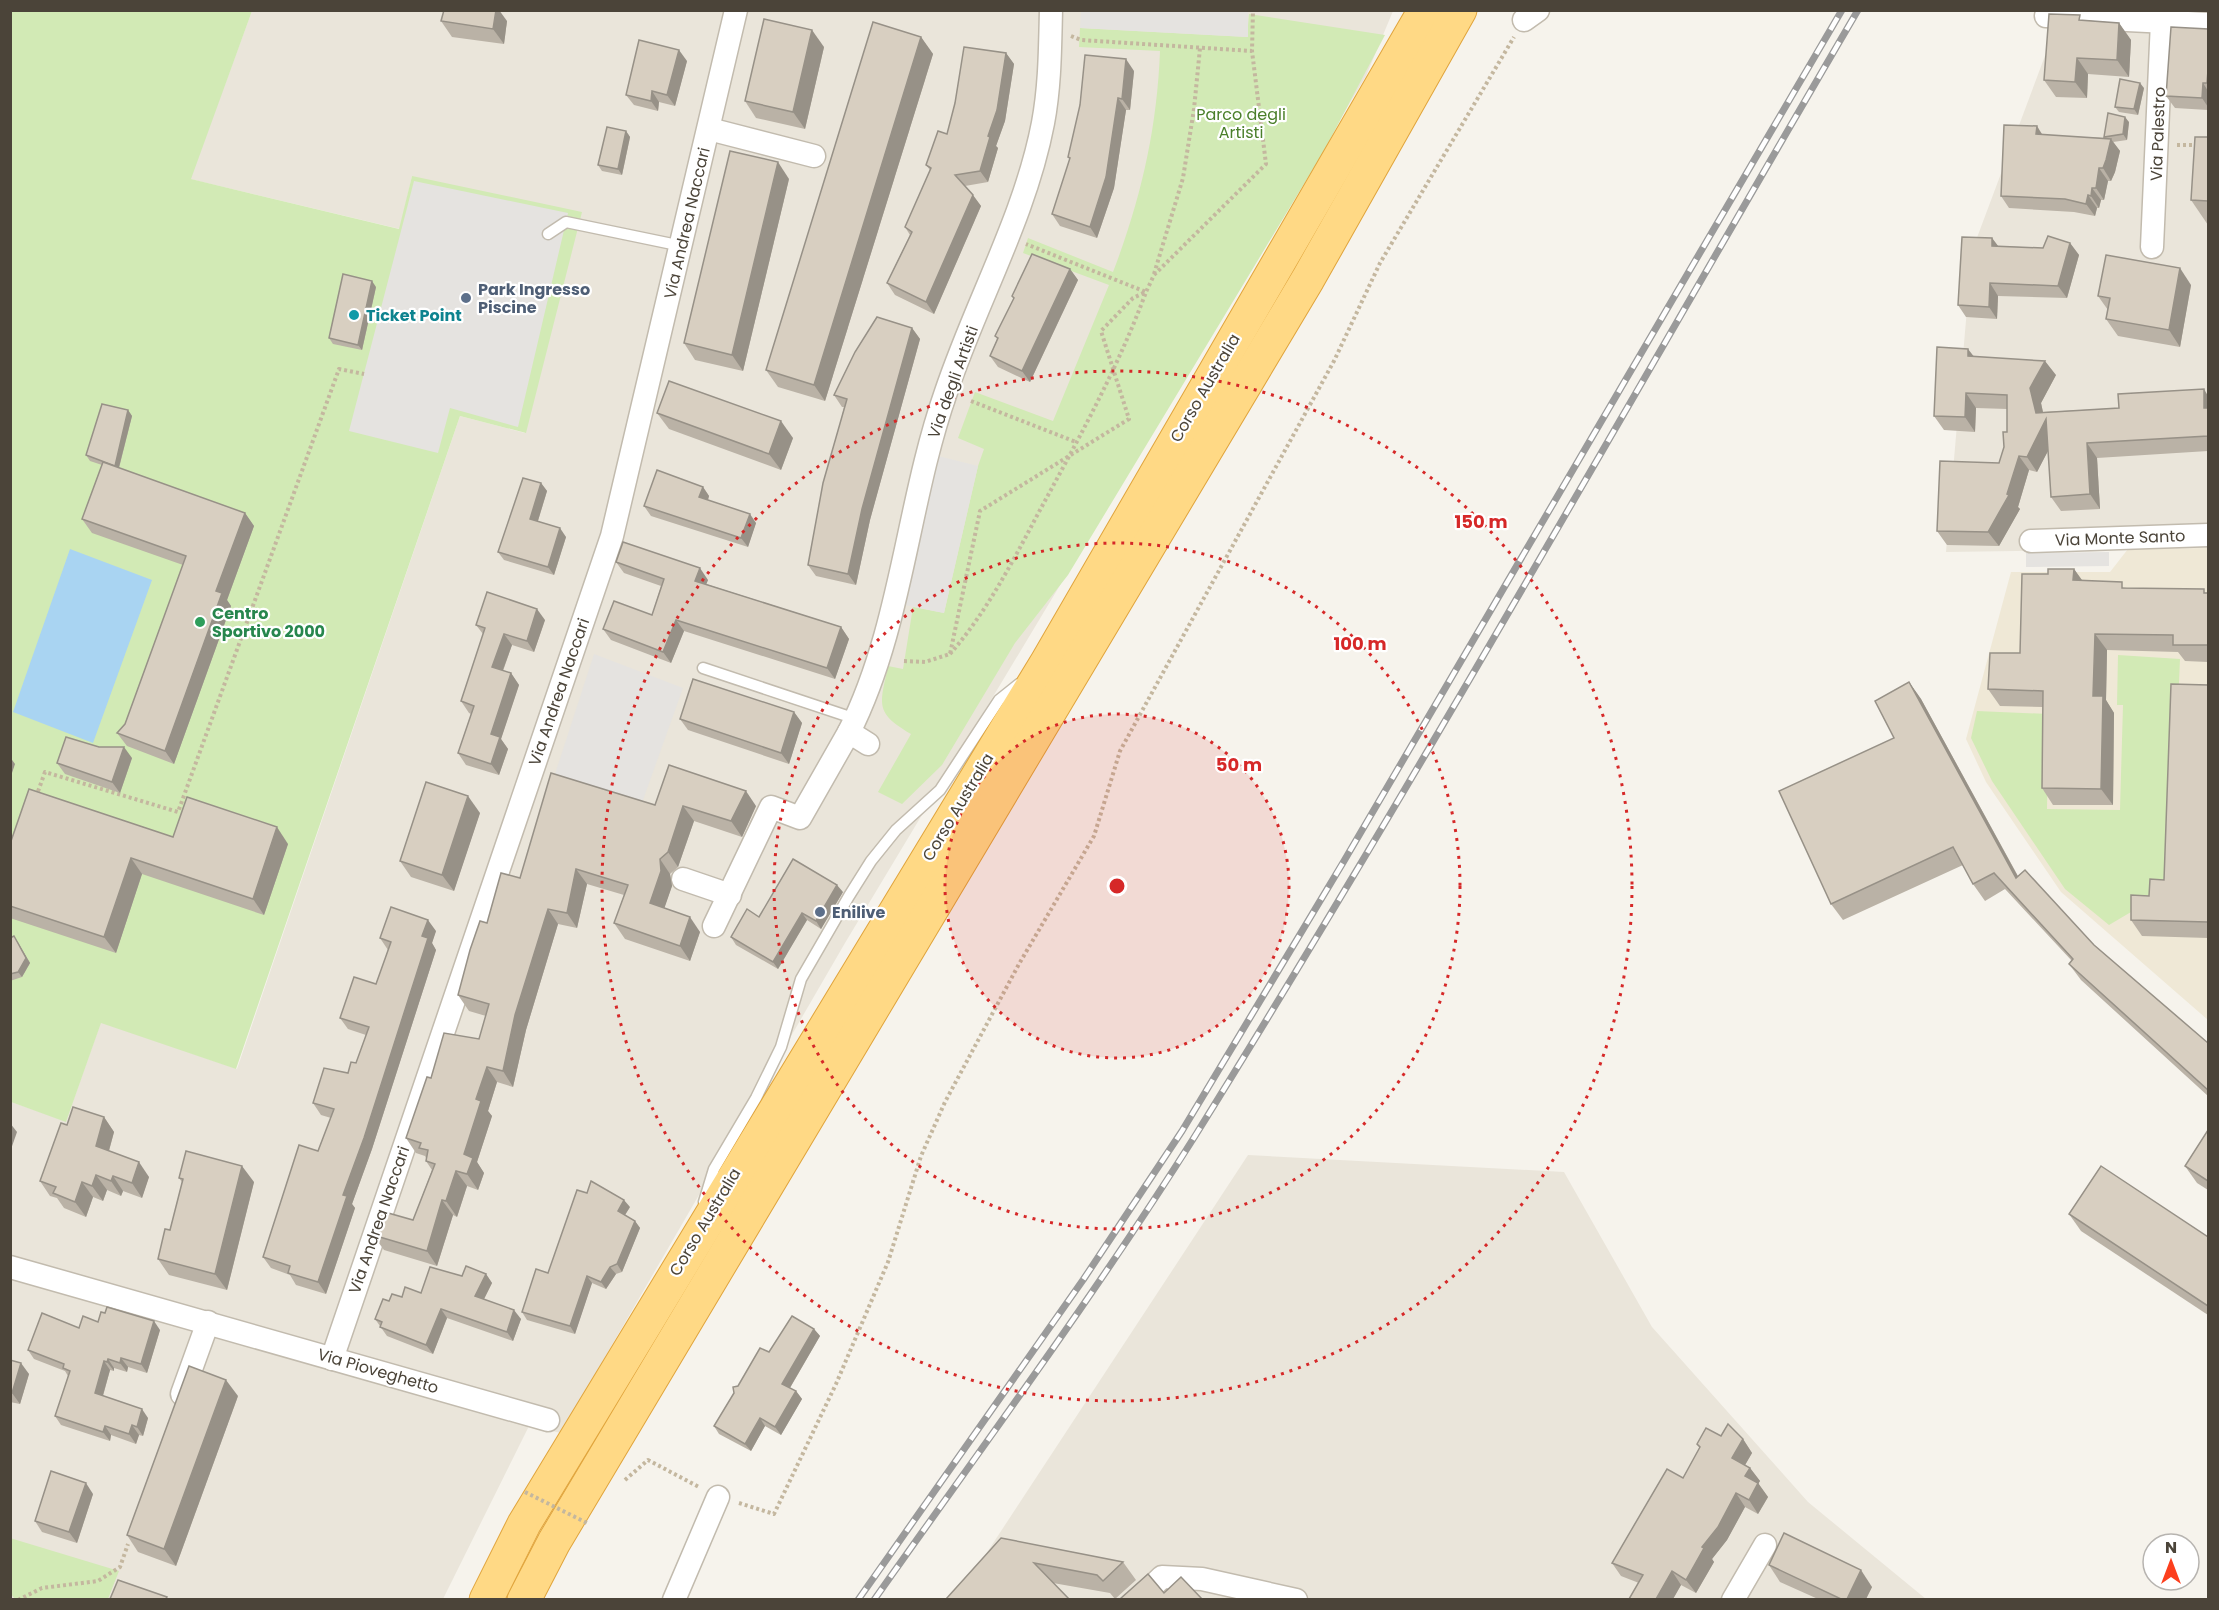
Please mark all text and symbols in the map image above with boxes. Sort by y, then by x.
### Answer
street label: Via Palestro [2145,87,2171,181]
park label: Parco degli Artisti [1196,103,1286,144]
street label: Via Andrea Naccari [658,145,716,301]
place label: Park Ingresso Piscine [478,278,590,319]
marker: Park Ingresso Piscine [459,291,473,305]
place label: Ticket Point [366,304,462,327]
marker: Ticket Point [347,308,361,322]
street label: Via degli Artisti [922,323,984,441]
street label: Corso Australia [1165,329,1245,447]
text: 150 m [1454,509,1508,534]
street label: Via Monte Santo [2054,524,2186,552]
place label: Centro Sportivo 2000 [212,602,325,643]
marker: Centro Sportivo 2000 [193,615,207,629]
street label: Via Andrea Naccari [523,615,595,769]
text: 100 m [1333,631,1387,656]
street label: Corso Australia [917,749,999,865]
text: 50 m [1216,752,1262,777]
centre of rings [1107,876,1127,896]
place label: Enilive [832,901,886,924]
marker: Enilive [813,905,827,919]
street label: Via Andrea Naccari [343,1143,415,1297]
street label: Corso Australia [664,1164,746,1280]
street label: Via Pioveghetto [315,1343,441,1399]
north arrow [2141,1532,2201,1592]
text: N [2165,1536,2177,1559]

